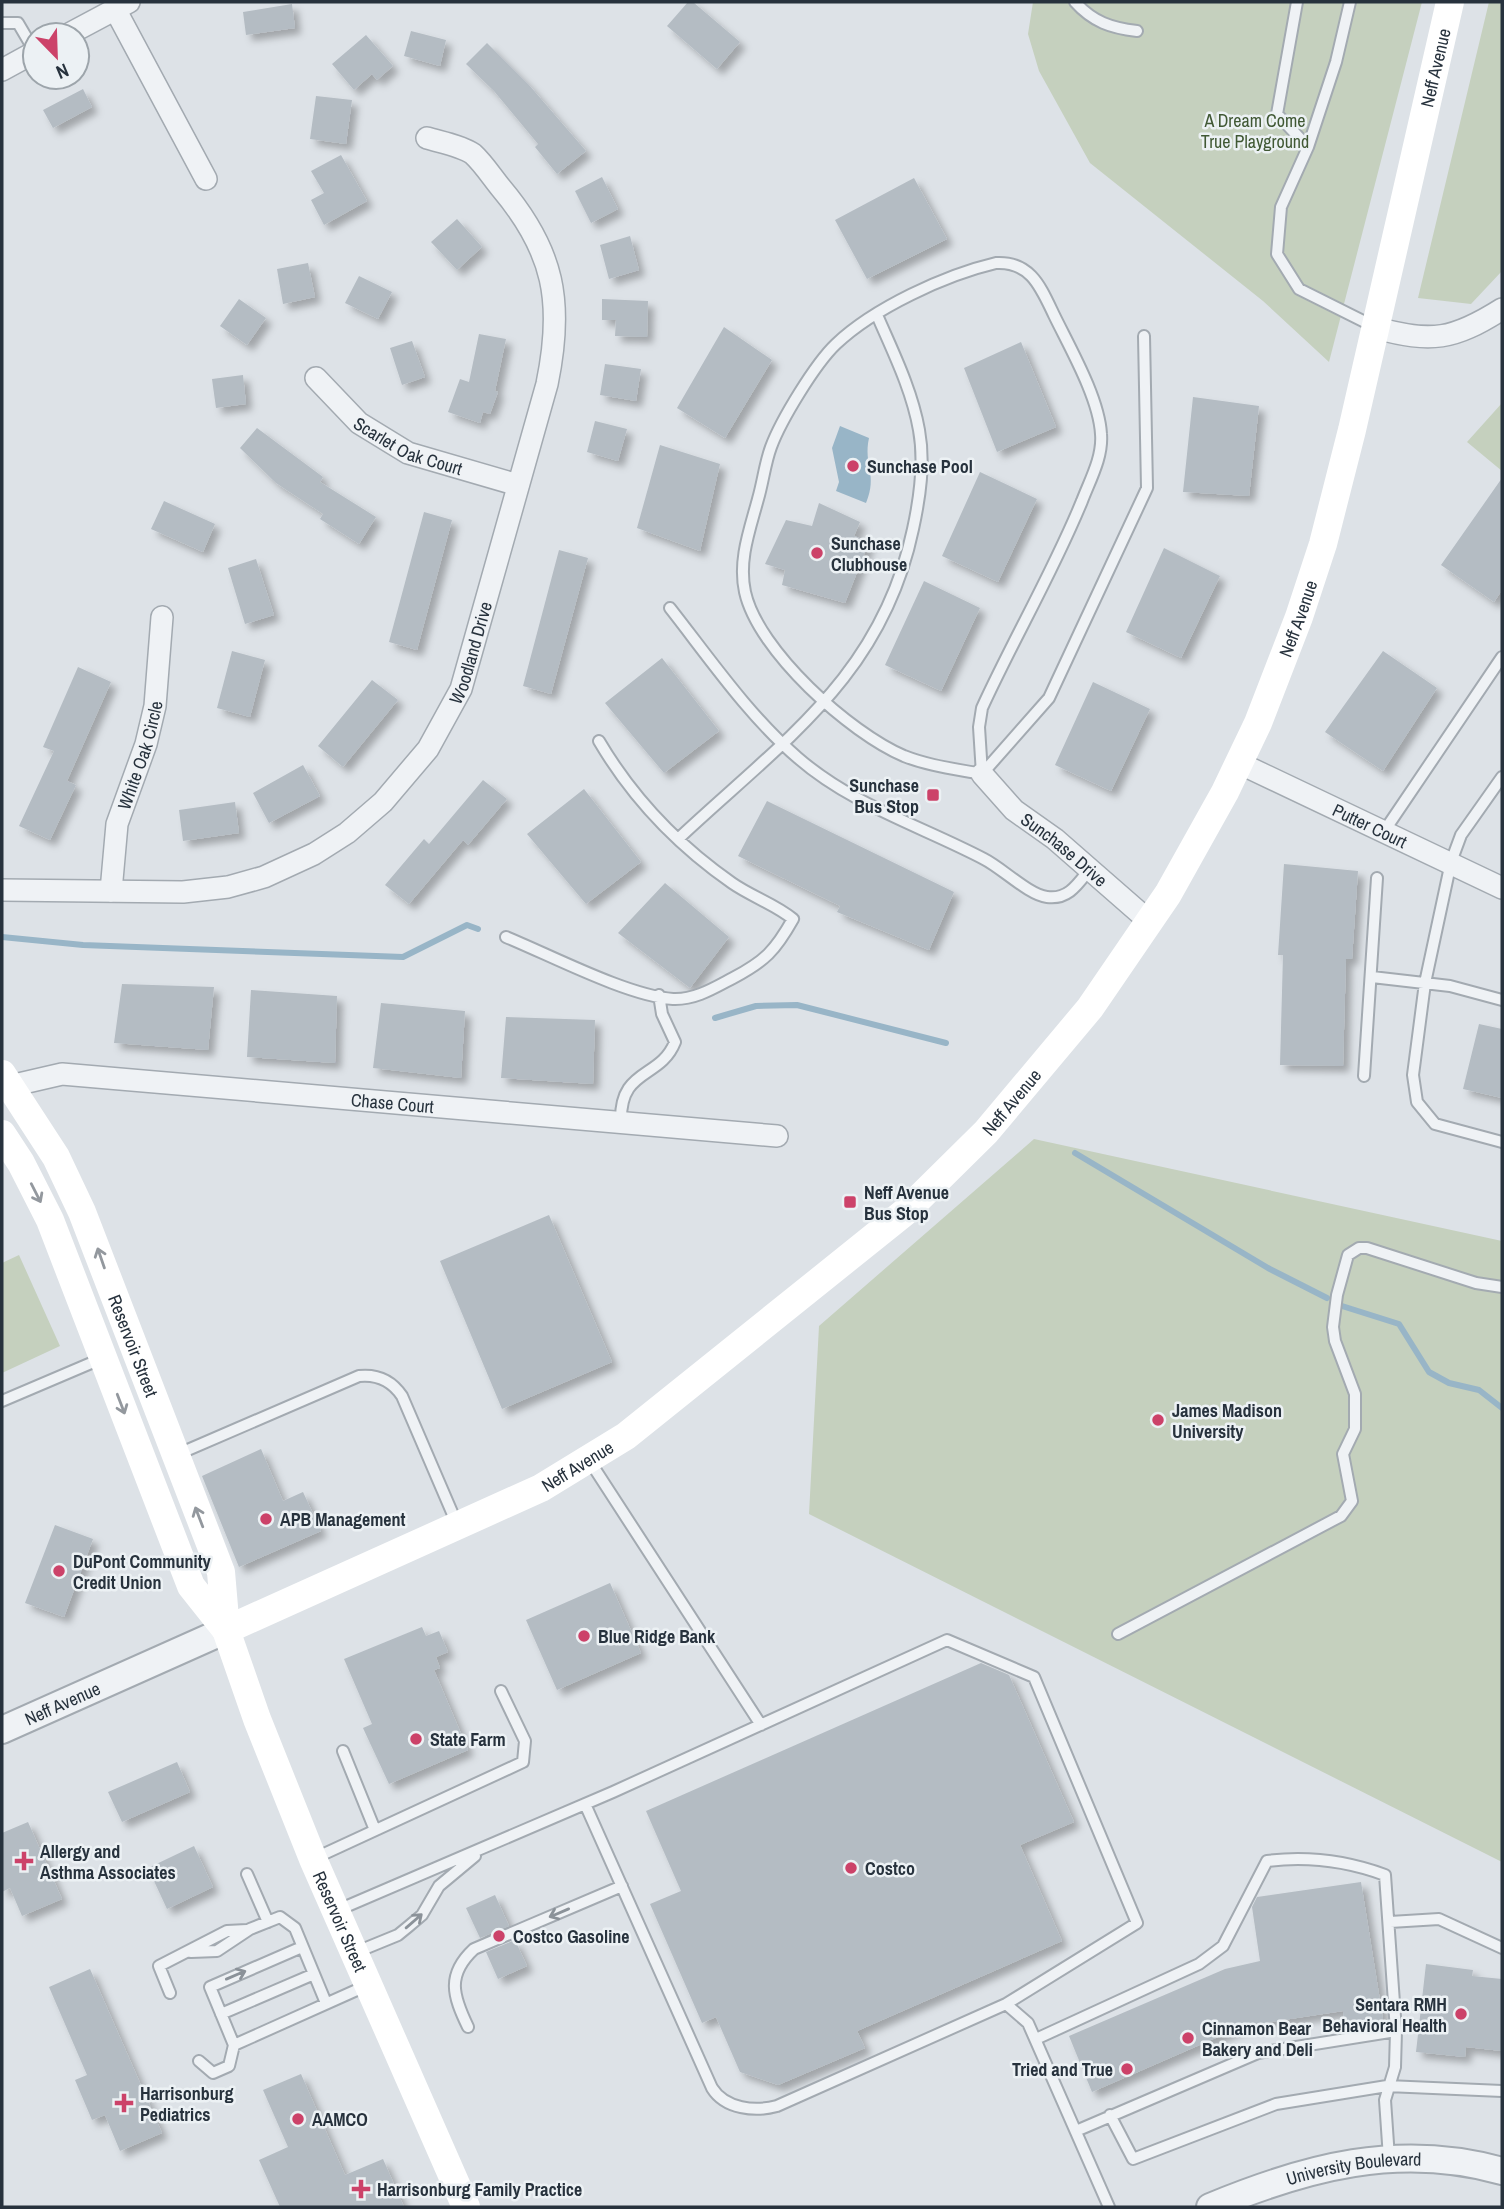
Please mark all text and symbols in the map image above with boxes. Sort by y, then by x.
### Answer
north arrow [21,21,91,91]
street label: Neff Avenue [1414,26,1456,109]
text: N [52,57,73,86]
park label: A Dream Come True Playground [1201,108,1309,154]
street label: Scarlet Oak Court [349,410,465,481]
place label: Sunchase Pool [867,454,973,479]
marker: Sunchase Pool [845,458,861,474]
place label: Sunchase Clubhouse [831,531,907,577]
marker: Sunchase Clubhouse [809,545,825,561]
street label: Neff Avenue [1272,577,1323,660]
street label: Woodland Drive [443,598,498,708]
street label: White Oak Circle [111,700,168,813]
place label: Sunchase Bus Stop [849,773,919,819]
marker: Sunchase Bus Stop [925,787,941,803]
street label: Putter Court [1329,797,1411,854]
street label: Sunchase Drive [1016,806,1113,892]
street label: Neff Avenue [976,1063,1046,1141]
street label: Chase Court [350,1087,435,1119]
place label: Neff Avenue Bus Stop [864,1180,949,1226]
one-way arrow [30,1182,43,1203]
marker: Neff Avenue Bus Stop [842,1194,858,1210]
one-way arrow [94,1248,106,1270]
street label: Reservoir Street [103,1291,165,1400]
one-way arrow [115,1393,128,1414]
place label: James Madison University [1172,1398,1282,1444]
marker: James Madison University [1150,1412,1166,1428]
street label: Neff Avenue [537,1434,618,1497]
one-way arrow [192,1506,205,1528]
place label: APB Management [280,1507,406,1532]
marker: APB Management [258,1511,274,1527]
place label: DuPont Community Credit Union [73,1549,212,1595]
marker: DuPont Community Credit Union [51,1563,67,1579]
place label: Blue Ridge Bank [598,1624,716,1649]
marker: Blue Ridge Bank [576,1628,592,1644]
street label: Neff Avenue [21,1675,104,1731]
place label: State Farm [430,1727,506,1752]
marker: State Farm [408,1731,424,1747]
place label: Allergy and Asthma Associates [40,1839,176,1885]
marker: Allergy and Asthma Associates [14,1851,34,1871]
place label: Costco [865,1856,915,1881]
marker: Costco [843,1860,859,1876]
street label: Reservoir Street [307,1867,373,1976]
one-way arrow [549,1907,570,1920]
one-way arrow [405,1914,423,1930]
place label: Costco Gasoline [513,1924,629,1949]
marker: Costco Gasoline [491,1928,507,1944]
one-way arrow [225,1968,247,1981]
place label: Sentara RMH Behavioral Health [1322,1992,1447,2038]
marker: Sentara RMH Behavioral Health [1453,2006,1469,2022]
place label: Cinnamon Bear Bakery and Deli [1202,2016,1313,2062]
marker: Cinnamon Bear Bakery and Deli [1180,2030,1196,2046]
place label: Tried and True [1012,2057,1113,2082]
marker: Tried and True [1119,2061,1135,2077]
place label: Harrisonburg Pediatrics [140,2081,234,2127]
marker: Harrisonburg Pediatrics [114,2093,134,2113]
place label: AAMCO [312,2107,368,2132]
marker: AAMCO [290,2111,306,2127]
street label: University Boulevard [1283,2146,1422,2191]
place label: Harrisonburg Family Practice [377,2177,582,2202]
marker: Harrisonburg Family Practice [351,2179,371,2199]

